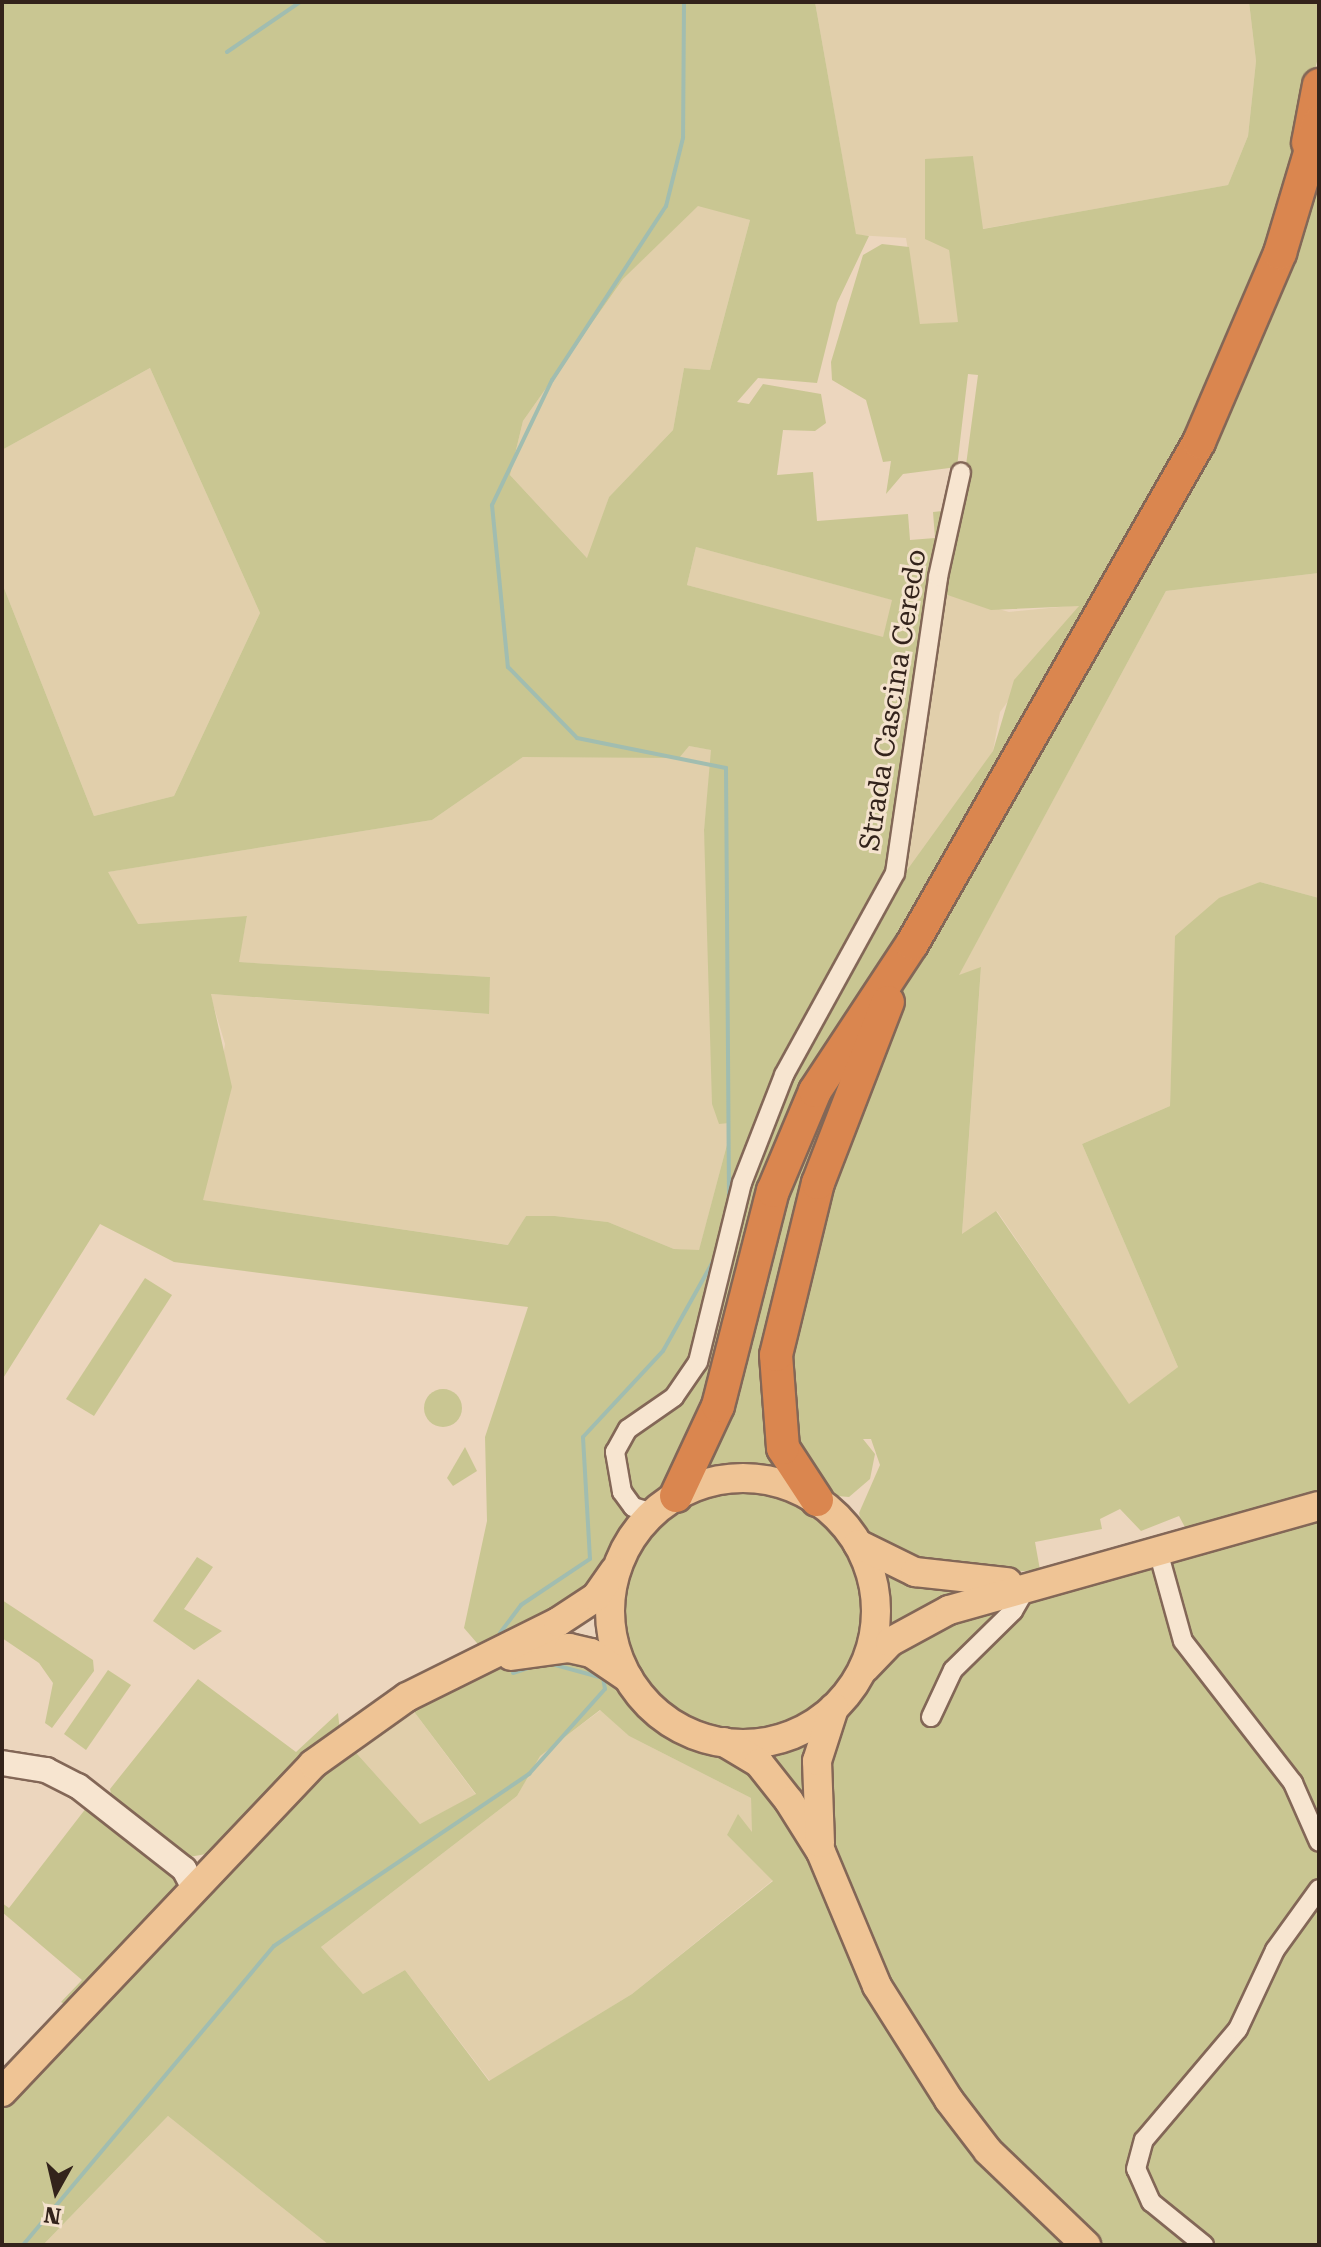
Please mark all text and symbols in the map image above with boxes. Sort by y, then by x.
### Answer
street label: Strada Cascina Ceredo [853,547,933,853]
north arrow [16,2151,96,2231]
text: N [42,2202,63,2229]

